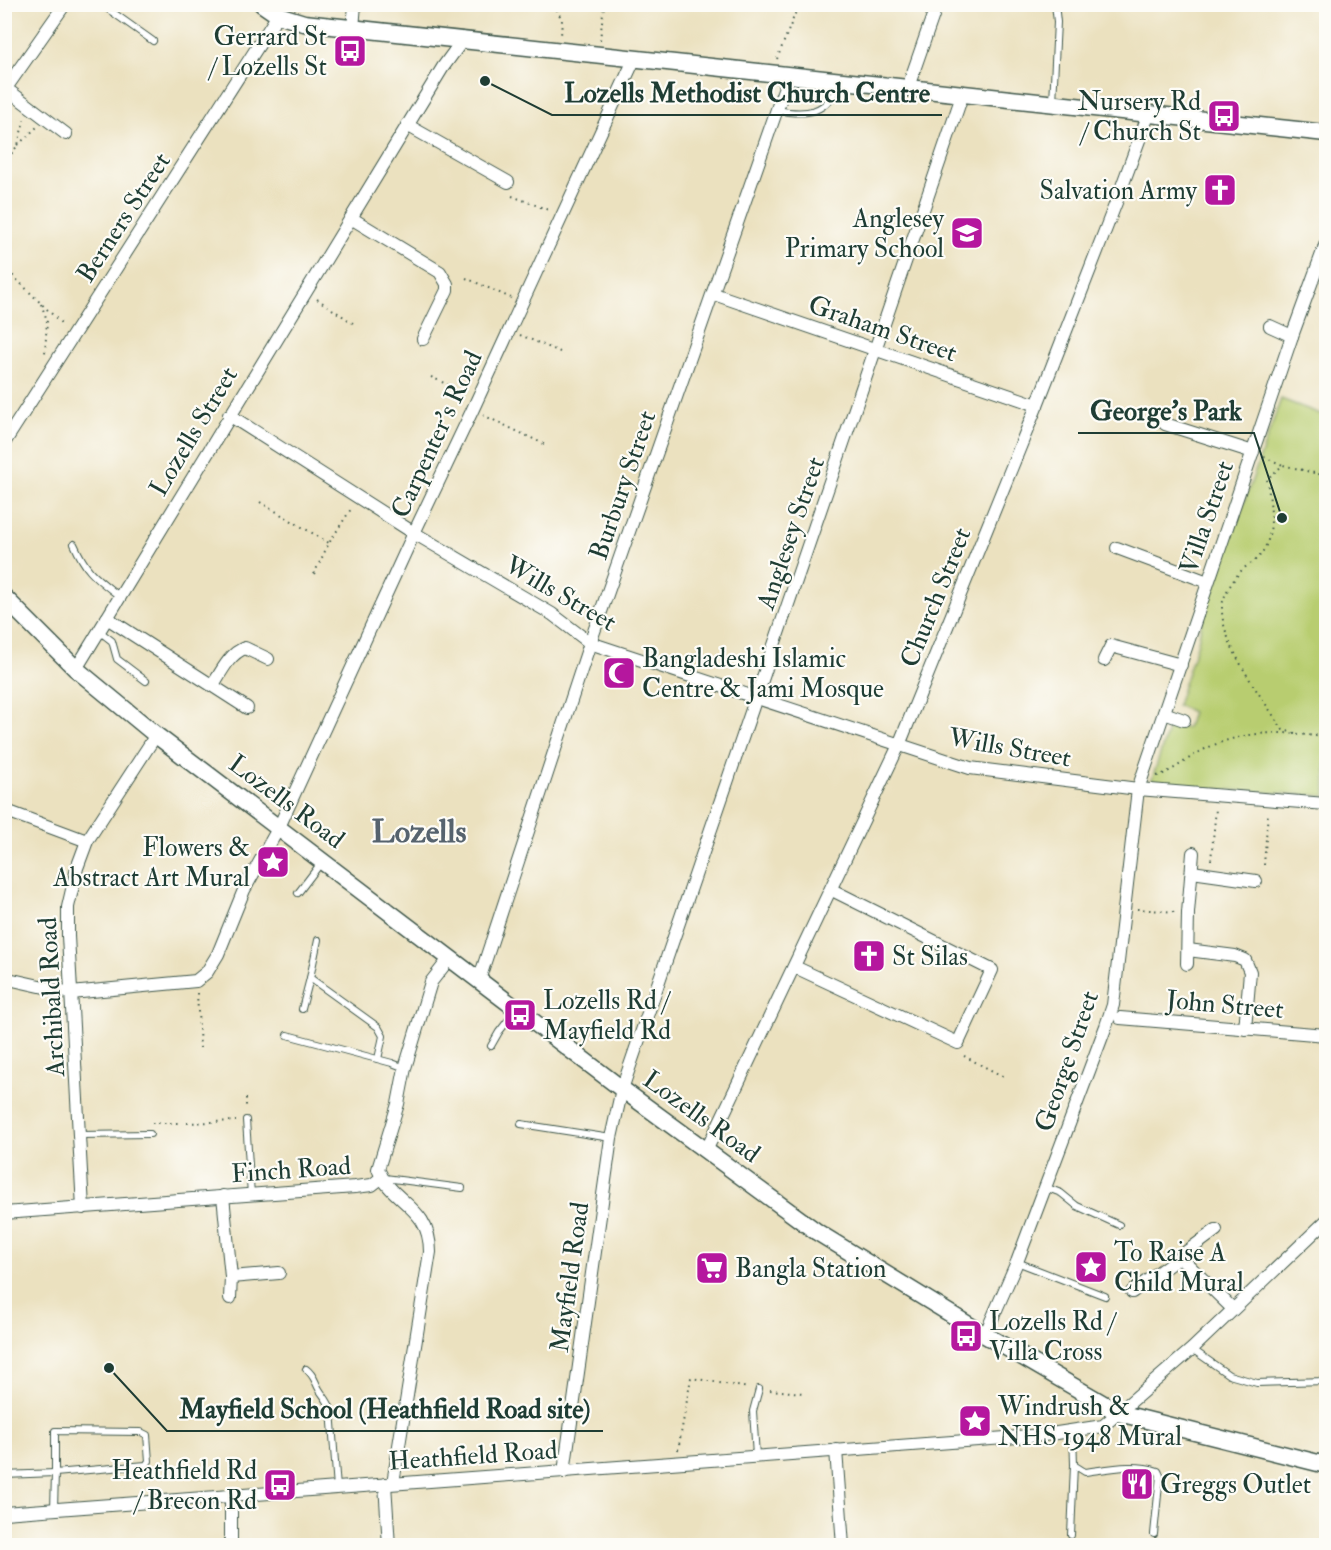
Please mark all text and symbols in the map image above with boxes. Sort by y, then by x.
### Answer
place label: Gerrard St / Lozells St [207,21,327,83]
bus stop icon: Gerrard St / Lozells St [332,33,368,69]
callout: Lozells Methodist Church Centre [552,70,942,115]
text: Lozells Methodist Church Centre [564,77,931,110]
place label: Nursery Rd / Church St [1078,86,1201,148]
bus stop icon: Nursery Rd / Church St [1206,98,1242,134]
street label: Berners Street [70,147,178,289]
church icon: Salvation Army [1202,172,1238,208]
place label: Salvation Army [1039,175,1198,207]
place label: Anglesey Primary School [785,203,945,265]
school or university icon: Anglesey Primary School [949,215,985,251]
street label: Graham Street [804,289,961,369]
street label: Carpenter's Road [384,346,491,523]
street label: Lozells Street [143,361,245,502]
callout: George's Park [1078,388,1254,433]
text: George's Park [1090,395,1243,429]
street label: Burbury Street [582,407,663,564]
street label: Anglesey Street [750,453,832,615]
street label: Villa Street [1173,457,1241,578]
street label: Church Street [893,523,978,672]
street label: Wills Street [498,549,622,639]
place label: Bangladeshi Islamic Centre & Jami Mosque [642,643,884,705]
mosque icon: Bangladeshi Islamic Centre & Jami Mosque [601,655,637,691]
street label: Wills Street [945,721,1074,774]
street label: Lozells Road [222,748,351,856]
district label: Lozells [372,812,467,852]
place label: Flowers & Abstract Art Mural [52,832,250,894]
place icon: Flowers & Abstract Art Mural [255,844,291,880]
street label: Archibald Road [32,916,72,1079]
church icon: St Silas [851,938,887,974]
place label: St Silas [892,941,968,973]
street label: John Street [1164,984,1285,1026]
place label: Lozells Rd / Mayfield Rd [543,985,671,1047]
street label: George Street [1028,987,1106,1136]
bus stop icon: Lozells Rd / Mayfield Rd [502,997,538,1033]
street label: Lozells Road [637,1064,766,1170]
street label: Finch Road [230,1150,352,1190]
street label: Mayfield Road [544,1200,596,1354]
place label: To Raise A Child Mural [1114,1237,1244,1299]
place icon: To Raise A Child Mural [1073,1249,1109,1285]
supermarket icon: Bangla Station [694,1250,730,1286]
place label: Bangla Station [735,1253,886,1285]
place label: Lozells Rd / Villa Cross [989,1306,1117,1368]
bus stop icon: Lozells Rd / Villa Cross [948,1318,984,1354]
callout: Mayfield School (Heathfield Road site) [167,1386,603,1431]
place label: Windrush & NHS 1948 Mural [997,1391,1182,1453]
text: Mayfield School (Heathfield Road site) [178,1393,591,1427]
place icon: Windrush & NHS 1948 Mural [957,1403,993,1439]
street label: Heathfield Road [388,1434,559,1478]
place label: Heathfield Rd / Brecon Rd [111,1455,257,1517]
restaurant icon: Greggs Outlet [1119,1466,1155,1502]
bus stop icon: Heathfield Rd / Brecon Rd [262,1467,298,1503]
place label: Greggs Outlet [1160,1469,1311,1501]

